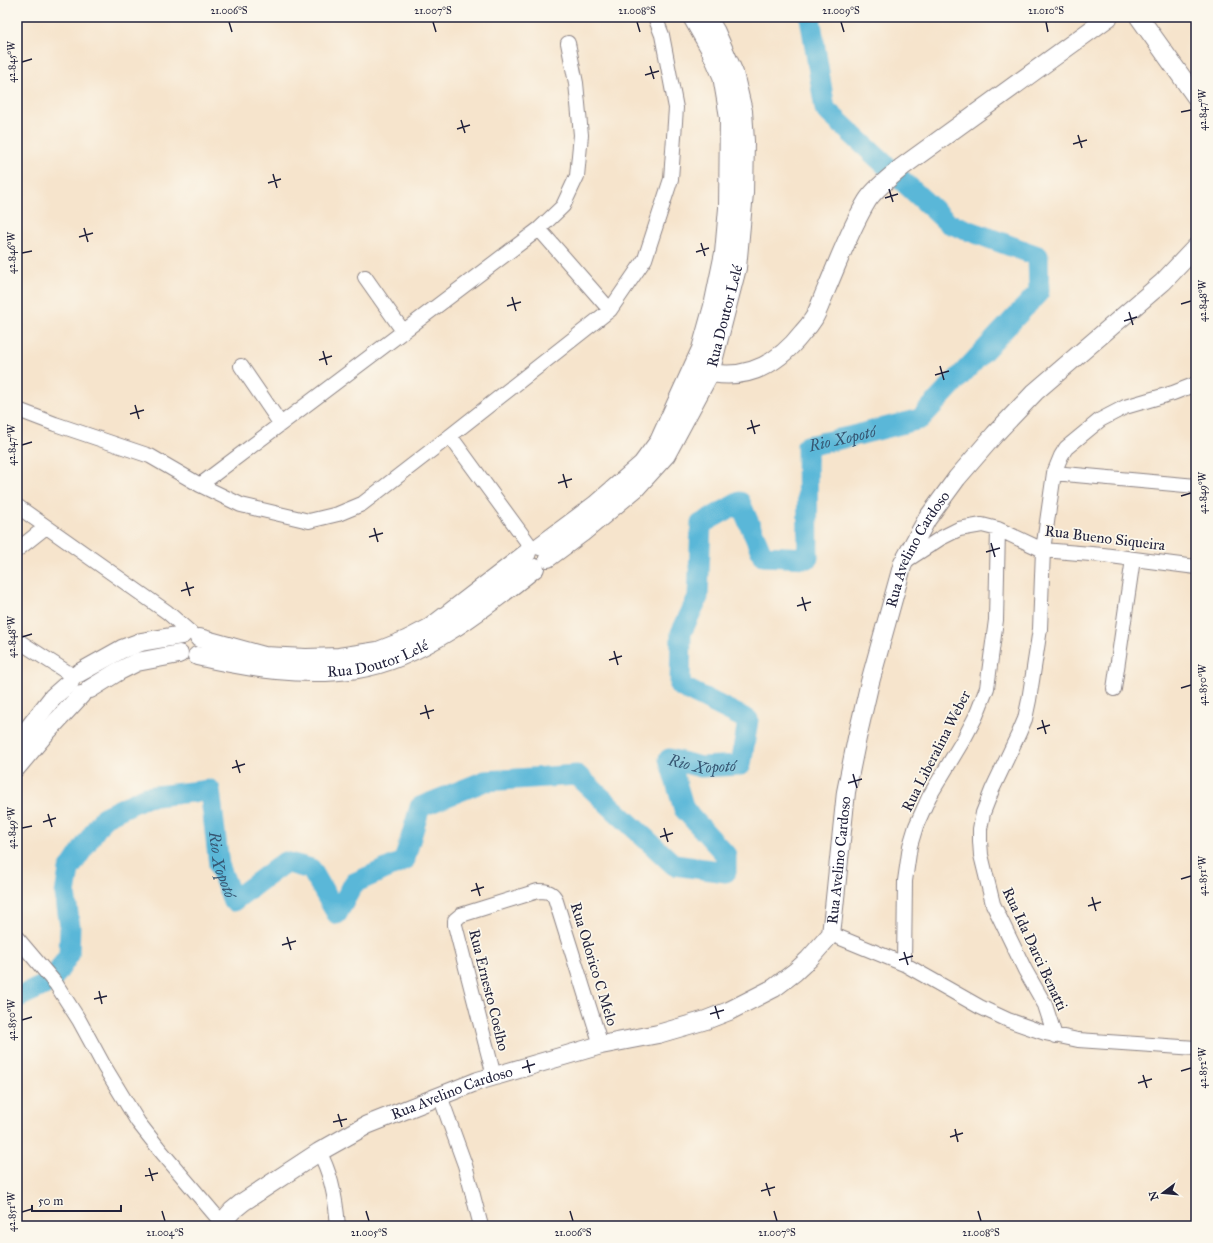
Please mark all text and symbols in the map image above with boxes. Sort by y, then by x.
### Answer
text: 21.006°S [210,5,248,17]
text: 21.007°S [414,5,452,17]
text: 21.008°S [618,5,656,17]
text: 21.009°S [822,5,860,17]
text: 21.010°S [1028,5,1064,17]
text: 42.845°W [6,41,18,83]
text: 42.847°W [1197,89,1209,131]
text: 42.846°W [6,232,18,274]
street label: Rua Doutor Lelé [703,262,747,369]
text: 42.848°W [1197,279,1209,322]
water label: Rio Xopotó [806,420,880,455]
text: 42.847°W [6,424,18,466]
text: 42.849°W [1197,471,1209,514]
street label: Rua Avelino Cardoso [882,487,954,610]
street label: Rua Bueno Siqueira [1044,522,1167,555]
text: 42.848°W [6,615,18,658]
street label: Rua Doutor Lelé [327,636,432,681]
text: 42.850°W [1197,664,1209,706]
street label: Rua Liberalina Weber [898,687,974,815]
water label: Rio Xopotó [666,750,739,778]
street label: Rua Avelino Cardoso [823,795,855,925]
text: 42.849°W [6,806,18,849]
water label: Rio Xopotó [205,830,241,903]
text: 42.851°W [1197,856,1209,896]
street label: Rua Ida Darci Benatti [999,884,1071,1014]
street label: Rua Odorico C Melo [567,900,621,1028]
street label: Rua Ernesto Coelho [465,927,513,1053]
text: 42.850°W [6,999,18,1041]
text: 42.852°W [1197,1047,1209,1088]
street label: Rua Avelino Cardoso [388,1062,515,1124]
north arrow [1143,1173,1183,1213]
scale bar [32,1187,121,1213]
text: N [1146,1189,1161,1202]
text: 42.851°W [6,1192,18,1232]
text: 50 m [38,1194,63,1208]
text: 21.004°S [146,1227,184,1239]
text: 21.005°S [351,1227,388,1239]
text: 21.006°S [554,1227,592,1239]
text: 21.007°S [758,1227,796,1239]
text: 21.008°S [962,1227,1000,1239]

